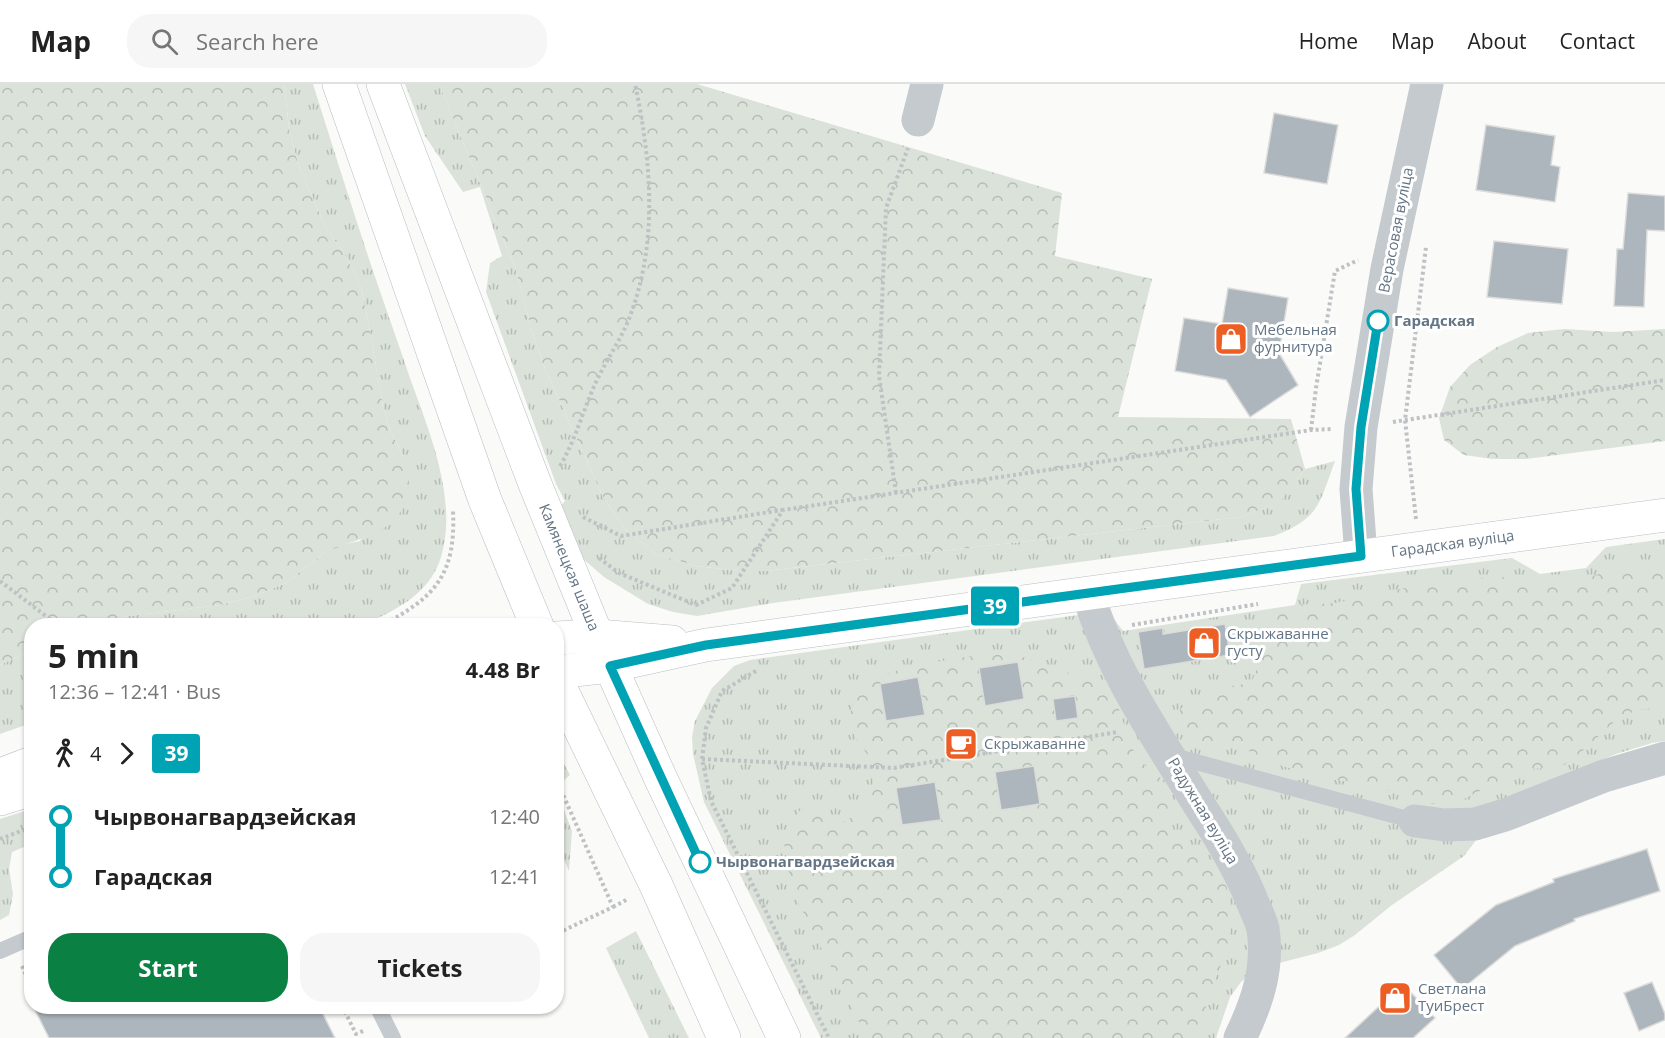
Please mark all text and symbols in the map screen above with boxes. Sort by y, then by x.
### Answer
search box [127,14,547,68]
text: Map [30,22,91,60]
icon: search [148,25,181,58]
text: Search here [196,26,319,56]
text: Home [1299,27,1358,55]
text: Map [1391,27,1434,55]
text: About [1467,27,1527,55]
text: Contact [1560,27,1635,55]
street label: Верасовая вуліца [1373,165,1417,294]
marker: Гарадская [1367,310,1389,332]
place label: Гарадская [1394,310,1475,330]
place label: Мебельная фурнитура [1254,319,1337,356]
shop icon: Мебельная фурнитура [1213,321,1249,357]
street label: Камянецкая шаша [535,500,605,634]
street label: Гарадская вуліца [1390,525,1515,561]
line badge: 39 [968,586,1022,626]
text: 39 [983,592,1007,620]
place label: Скрыжаванне густу [1227,623,1329,660]
shop icon: Скрыжаванне густу [1186,625,1222,661]
text: 5 min [48,633,140,678]
text: 4.48 Br [466,654,540,684]
text: 12:36 – 12:41 · Bus [48,678,221,705]
cafe icon: Скрыжаванне [943,726,979,762]
place label: Скрыжаванне [984,733,1086,753]
icon: walk [48,737,81,770]
icon: forward [110,737,143,770]
text: 39 [164,739,188,767]
text: 4 [90,740,101,767]
street label: Радужная вуліца [1164,754,1244,867]
text: Чырвонагвардзейская [94,801,356,831]
text: 12:40 [489,803,540,830]
marker: Чырвонагвардзейская [689,851,711,873]
place label: Чырвонагвардзейская [716,851,895,871]
text: Гарадская [94,861,213,891]
text: 12:41 [489,863,540,890]
button: Start [48,933,288,1002]
button: Tickets [300,933,540,1002]
place label: Светлана ТуиБрест [1418,978,1486,1015]
shop icon: Светлана ТуиБрест [1377,980,1413,1016]

